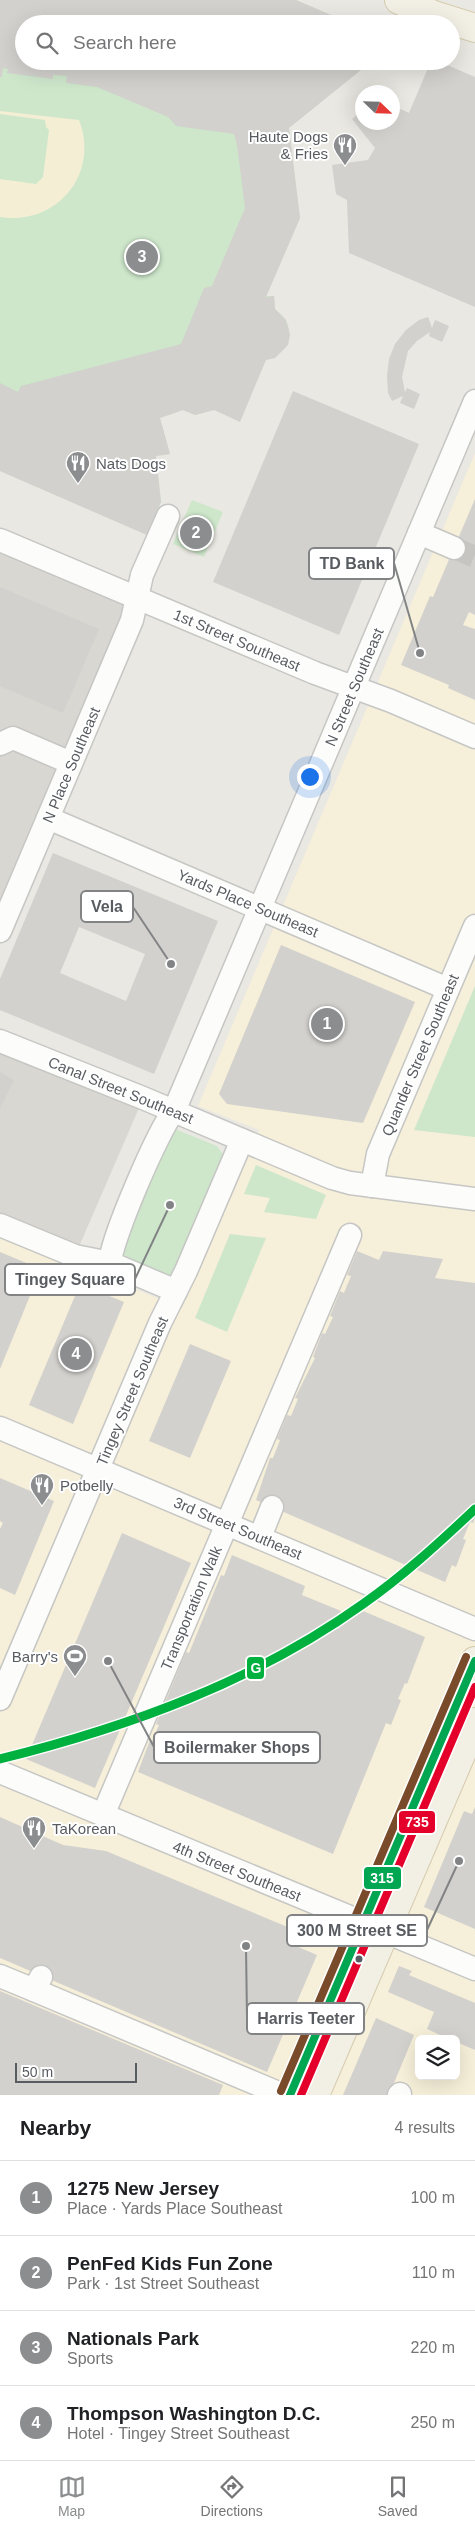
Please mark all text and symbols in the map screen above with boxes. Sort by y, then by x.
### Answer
search box [15,15,460,70]
icon: search [33,29,61,57]
text: Search here [73,32,177,53]
north arrow [355,85,400,130]
place label: Haute Dogs & Fries [249,128,328,162]
restaurant icon: Haute Dogs & Fries [332,132,358,166]
pin: 3 [126,238,158,276]
restaurant icon: Nats Dogs [65,450,91,484]
place label: Nats Dogs [96,455,166,472]
pin: 2 [180,514,212,552]
callout: TD Bank [309,548,394,579]
text: TD Bank [320,555,385,572]
street label: 1st Street Southeast [171,606,304,675]
street label: N Street Southeast [321,625,387,749]
street label: N Place Southeast [39,704,103,826]
your location [297,764,323,790]
street label: Yards Place Southeast [175,866,322,941]
callout: Vela [81,891,133,922]
text: Vela [91,898,123,915]
street label: Quander Street Southeast [378,971,462,1139]
pin: 1 [311,1005,343,1043]
street label: Canal Street Southeast [46,1053,197,1127]
callout: Tingey Square [5,1264,135,1295]
text: Tingey Square [15,1271,125,1288]
street label: Tingey Street Southeast [93,1313,171,1468]
pin: 4 [60,1335,92,1373]
restaurant icon: Potbelly [29,1472,55,1506]
place label: Potbelly [60,1477,114,1494]
street label: 3rd Street Southeast [171,1493,305,1563]
street label: Transportation Walk [157,1543,225,1673]
sports icon: Barry's [62,1643,88,1677]
place label: Barry's [12,1648,58,1665]
line badge: G [246,1656,265,1680]
text: G [251,1660,262,1676]
callout: Boilermaker Shops [154,1732,320,1763]
text: Boilermaker Shops [164,1739,310,1756]
line badge: 735 [398,1810,436,1834]
text: 735 [405,1814,429,1830]
restaurant icon: TaKorean [21,1815,47,1849]
place label: TaKorean [52,1820,116,1837]
street label: 4th Street Southeast [170,1838,304,1905]
line badge: 315 [363,1866,402,1890]
text: 315 [370,1870,394,1886]
callout: 300 M Street SE [287,1915,427,1946]
text: 300 M Street SE [297,1922,417,1939]
unlabelled marker [354,1954,364,1964]
callout: Harris Teeter [247,2003,364,2034]
text: Harris Teeter [257,2010,355,2027]
map controls [415,2035,460,2080]
button: layers [415,2035,460,2080]
scale bar [15,2060,138,2083]
text: 50 m [22,2064,53,2080]
text: Nearby [20,2116,91,2139]
text: 4 results [395,2119,455,2136]
text: 1275 New Jersey [67,2178,219,2199]
text: 1 [32,2189,40,2206]
text: 100 m [411,2189,455,2206]
text: Place · Yards Place Southeast [67,2200,283,2217]
text: PenFed Kids Fun Zone [67,2253,273,2274]
text: 2 [32,2264,40,2281]
text: 110 m [412,2264,455,2281]
text: Park · 1st Street Southeast [67,2275,259,2292]
text: Nationals Park [67,2328,199,2349]
text: 3 [32,2339,40,2356]
text: 220 m [411,2339,455,2356]
text: Sports [67,2350,113,2367]
text: Thompson Washington D.C. [67,2403,321,2424]
text: 4 [32,2414,40,2431]
text: 250 m [411,2414,455,2431]
text: Hotel · Tingey Street Southeast [67,2425,289,2442]
tab: Map [58,2473,86,2519]
tab: Directions [201,2473,263,2519]
tab: Saved [378,2473,417,2519]

